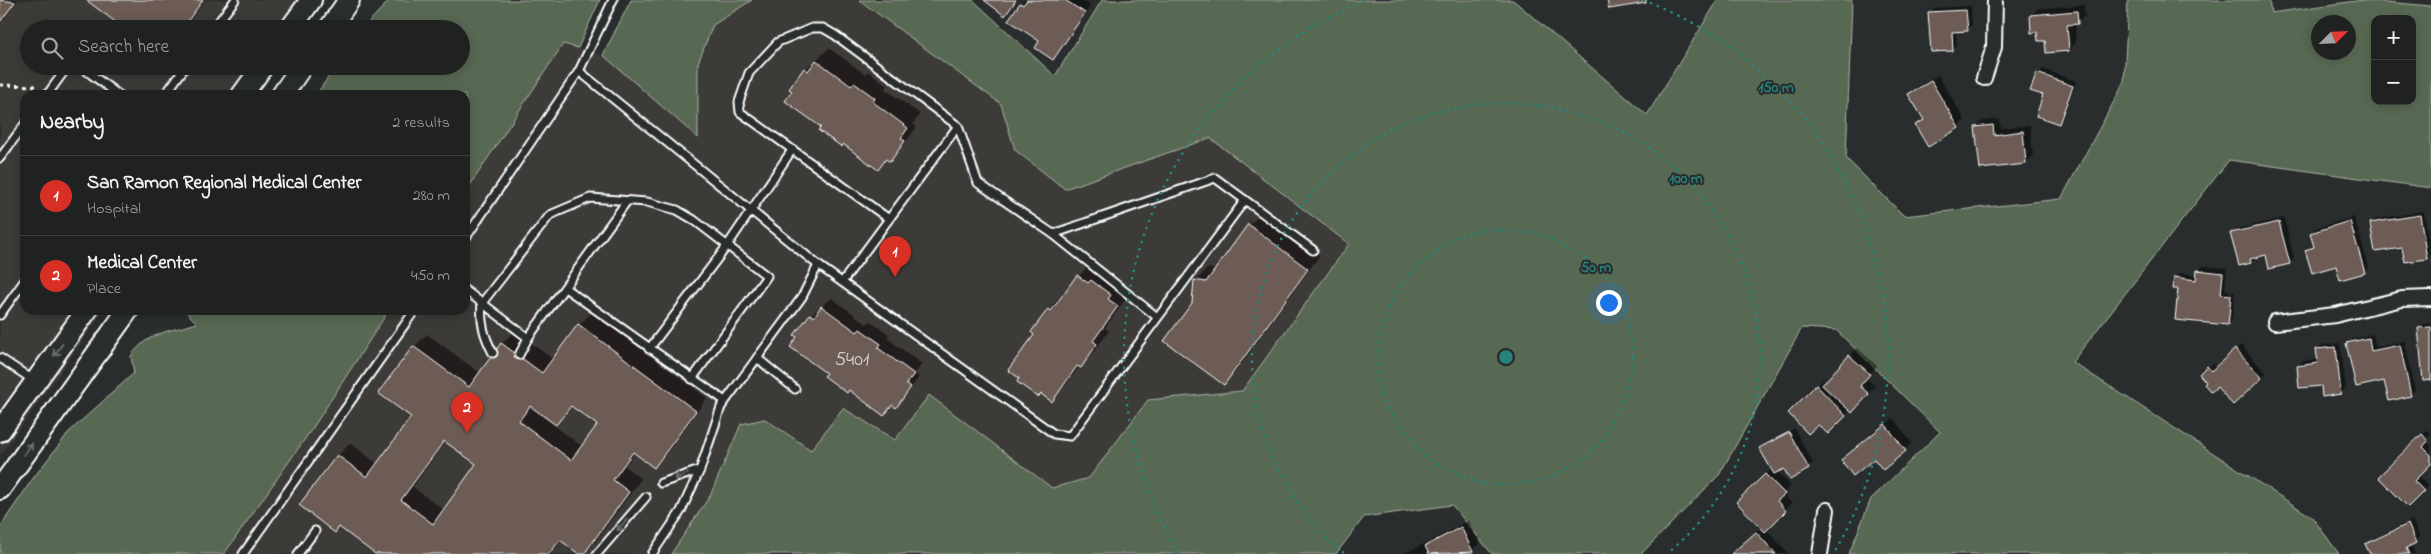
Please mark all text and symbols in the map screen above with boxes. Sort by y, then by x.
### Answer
north arrow [2311,15,2356,60]
map controls [2371,15,2416,105]
button: + [2371,15,2416,60]
search box [20,20,470,75]
icon: search [38,34,66,62]
text: Search here [78,34,169,61]
button: − [2371,60,2416,105]
text: 150 m [1758,77,1794,99]
text: Nearby [40,108,104,138]
text: 2 results [392,111,450,135]
text: 100 m [1669,168,1703,190]
text: San Ramon Regional Medical Center [87,170,361,197]
text: 1 [53,184,59,208]
text: 280 m [413,184,450,208]
text: Hospital [87,197,141,221]
pin: 1 [879,236,911,277]
text: Medical Center [87,250,197,277]
text: 50 m [1581,257,1612,279]
text: 2 [52,264,60,288]
text: 450 m [411,264,450,288]
text: Place [87,277,121,301]
your location [1596,290,1622,316]
one-way arrow [53,343,64,356]
house number: 5401 [835,346,869,375]
centre of rings [1497,348,1515,366]
pin: 2 [451,392,483,433]
one-way arrow [23,443,33,457]
one-way arrow [673,472,689,482]
one-way arrow [616,519,627,532]

